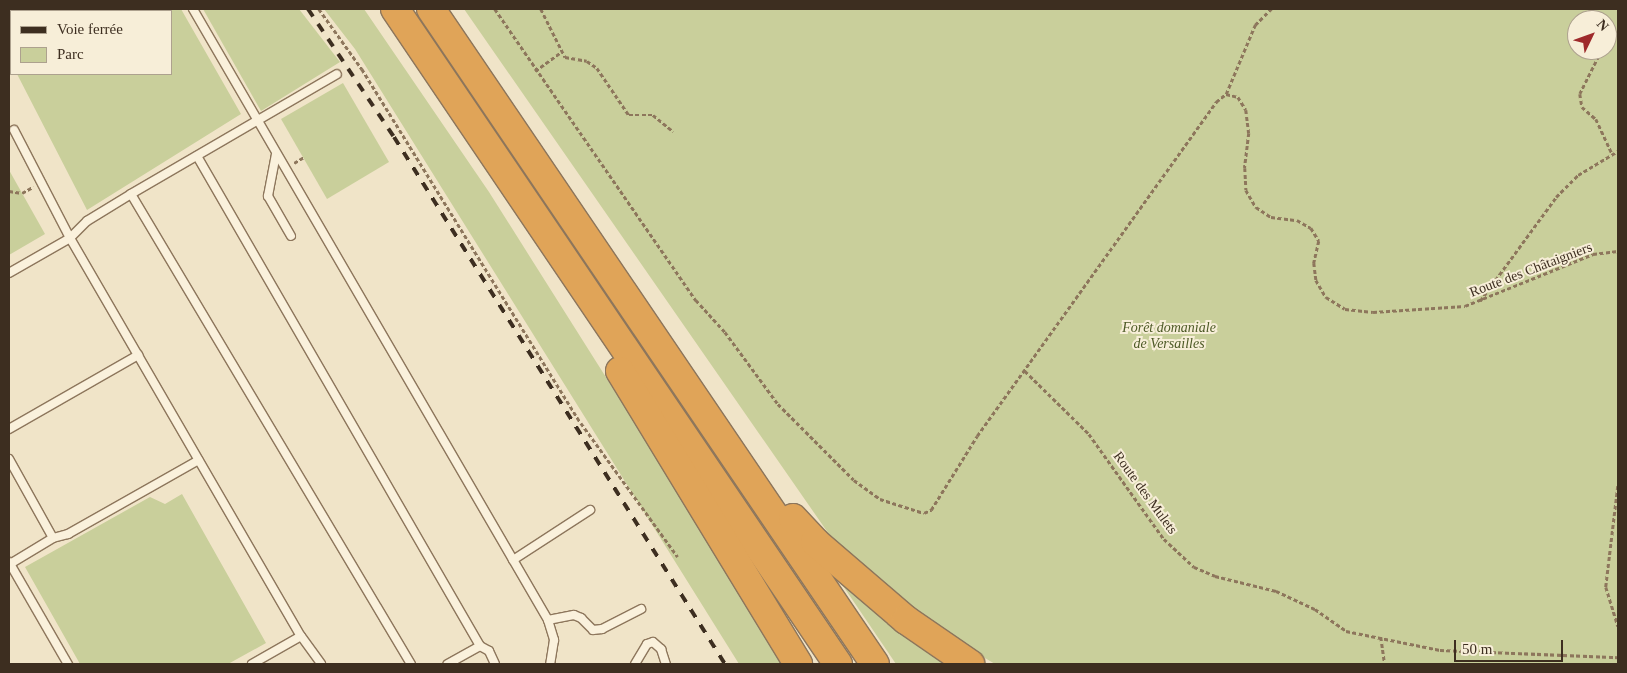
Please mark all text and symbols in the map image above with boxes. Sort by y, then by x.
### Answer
legend [10,10,172,75]
north arrow [1567,10,1617,60]
text: N [1594,17,1612,34]
text: Voie ferrée [57,21,123,37]
text: Parc [57,46,84,62]
street label: Route des Châtaigniers [1467,239,1595,301]
park label: Forêt domaniale de Versailles [1122,320,1216,352]
street label: Route des Mulets [1109,448,1181,538]
scale bar [1457,630,1566,662]
text: 50 m [1462,641,1492,657]

